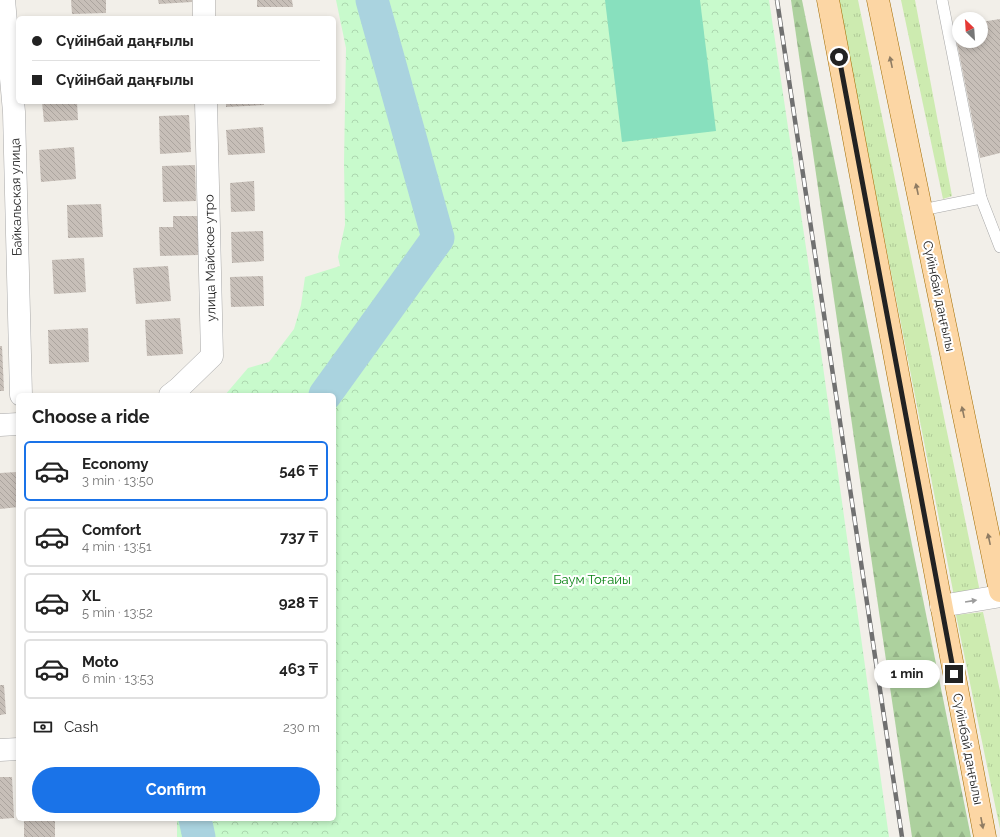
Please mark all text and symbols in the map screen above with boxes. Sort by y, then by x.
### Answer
north arrow [952,12,988,48]
map controls [952,12,988,48]
text: Сүйінбай даңғылы [56,32,194,50]
route start [830,48,848,66]
one-way arrow [887,55,893,68]
text: Сүйінбай даңғылы [56,71,194,89]
street label: Байкальская улица [7,138,25,256]
one-way arrow [914,183,920,195]
street label: улица Майское утро [201,194,219,322]
street label: Сүйінбай даңғылы [920,239,958,353]
text: Choose a ride [32,406,150,427]
one-way arrow [960,406,966,418]
icon: car [34,453,70,489]
text: Economy [82,455,149,473]
text: 546 ₸ [279,462,318,480]
text: 3 min · 13:50 [82,473,154,488]
icon: car [34,519,70,555]
text: Comfort [82,521,141,539]
text: 737 ₸ [280,528,318,546]
one-way arrow [986,533,992,546]
text: 4 min · 13:51 [82,539,151,554]
park label: Баум Тоғайы [553,572,631,587]
icon: car [34,585,70,621]
text: XL [82,587,100,605]
text: 928 ₸ [279,594,318,612]
one-way arrow [964,598,977,604]
text: 5 min · 13:52 [82,605,153,620]
icon: car [34,651,70,687]
text: Moto [82,653,119,671]
text: 463 ₸ [279,660,318,678]
callout: 1 min [874,660,940,688]
route end [945,665,963,683]
text: 1 min [891,666,923,681]
text: 6 min · 13:53 [82,671,154,686]
street label: Сүйінбай даңғылы [950,692,986,806]
icon: cash [32,716,54,738]
text: Cash [64,718,98,736]
text: 230 m [283,720,320,735]
button: Confirm [32,767,320,813]
one-way arrow [980,816,986,829]

